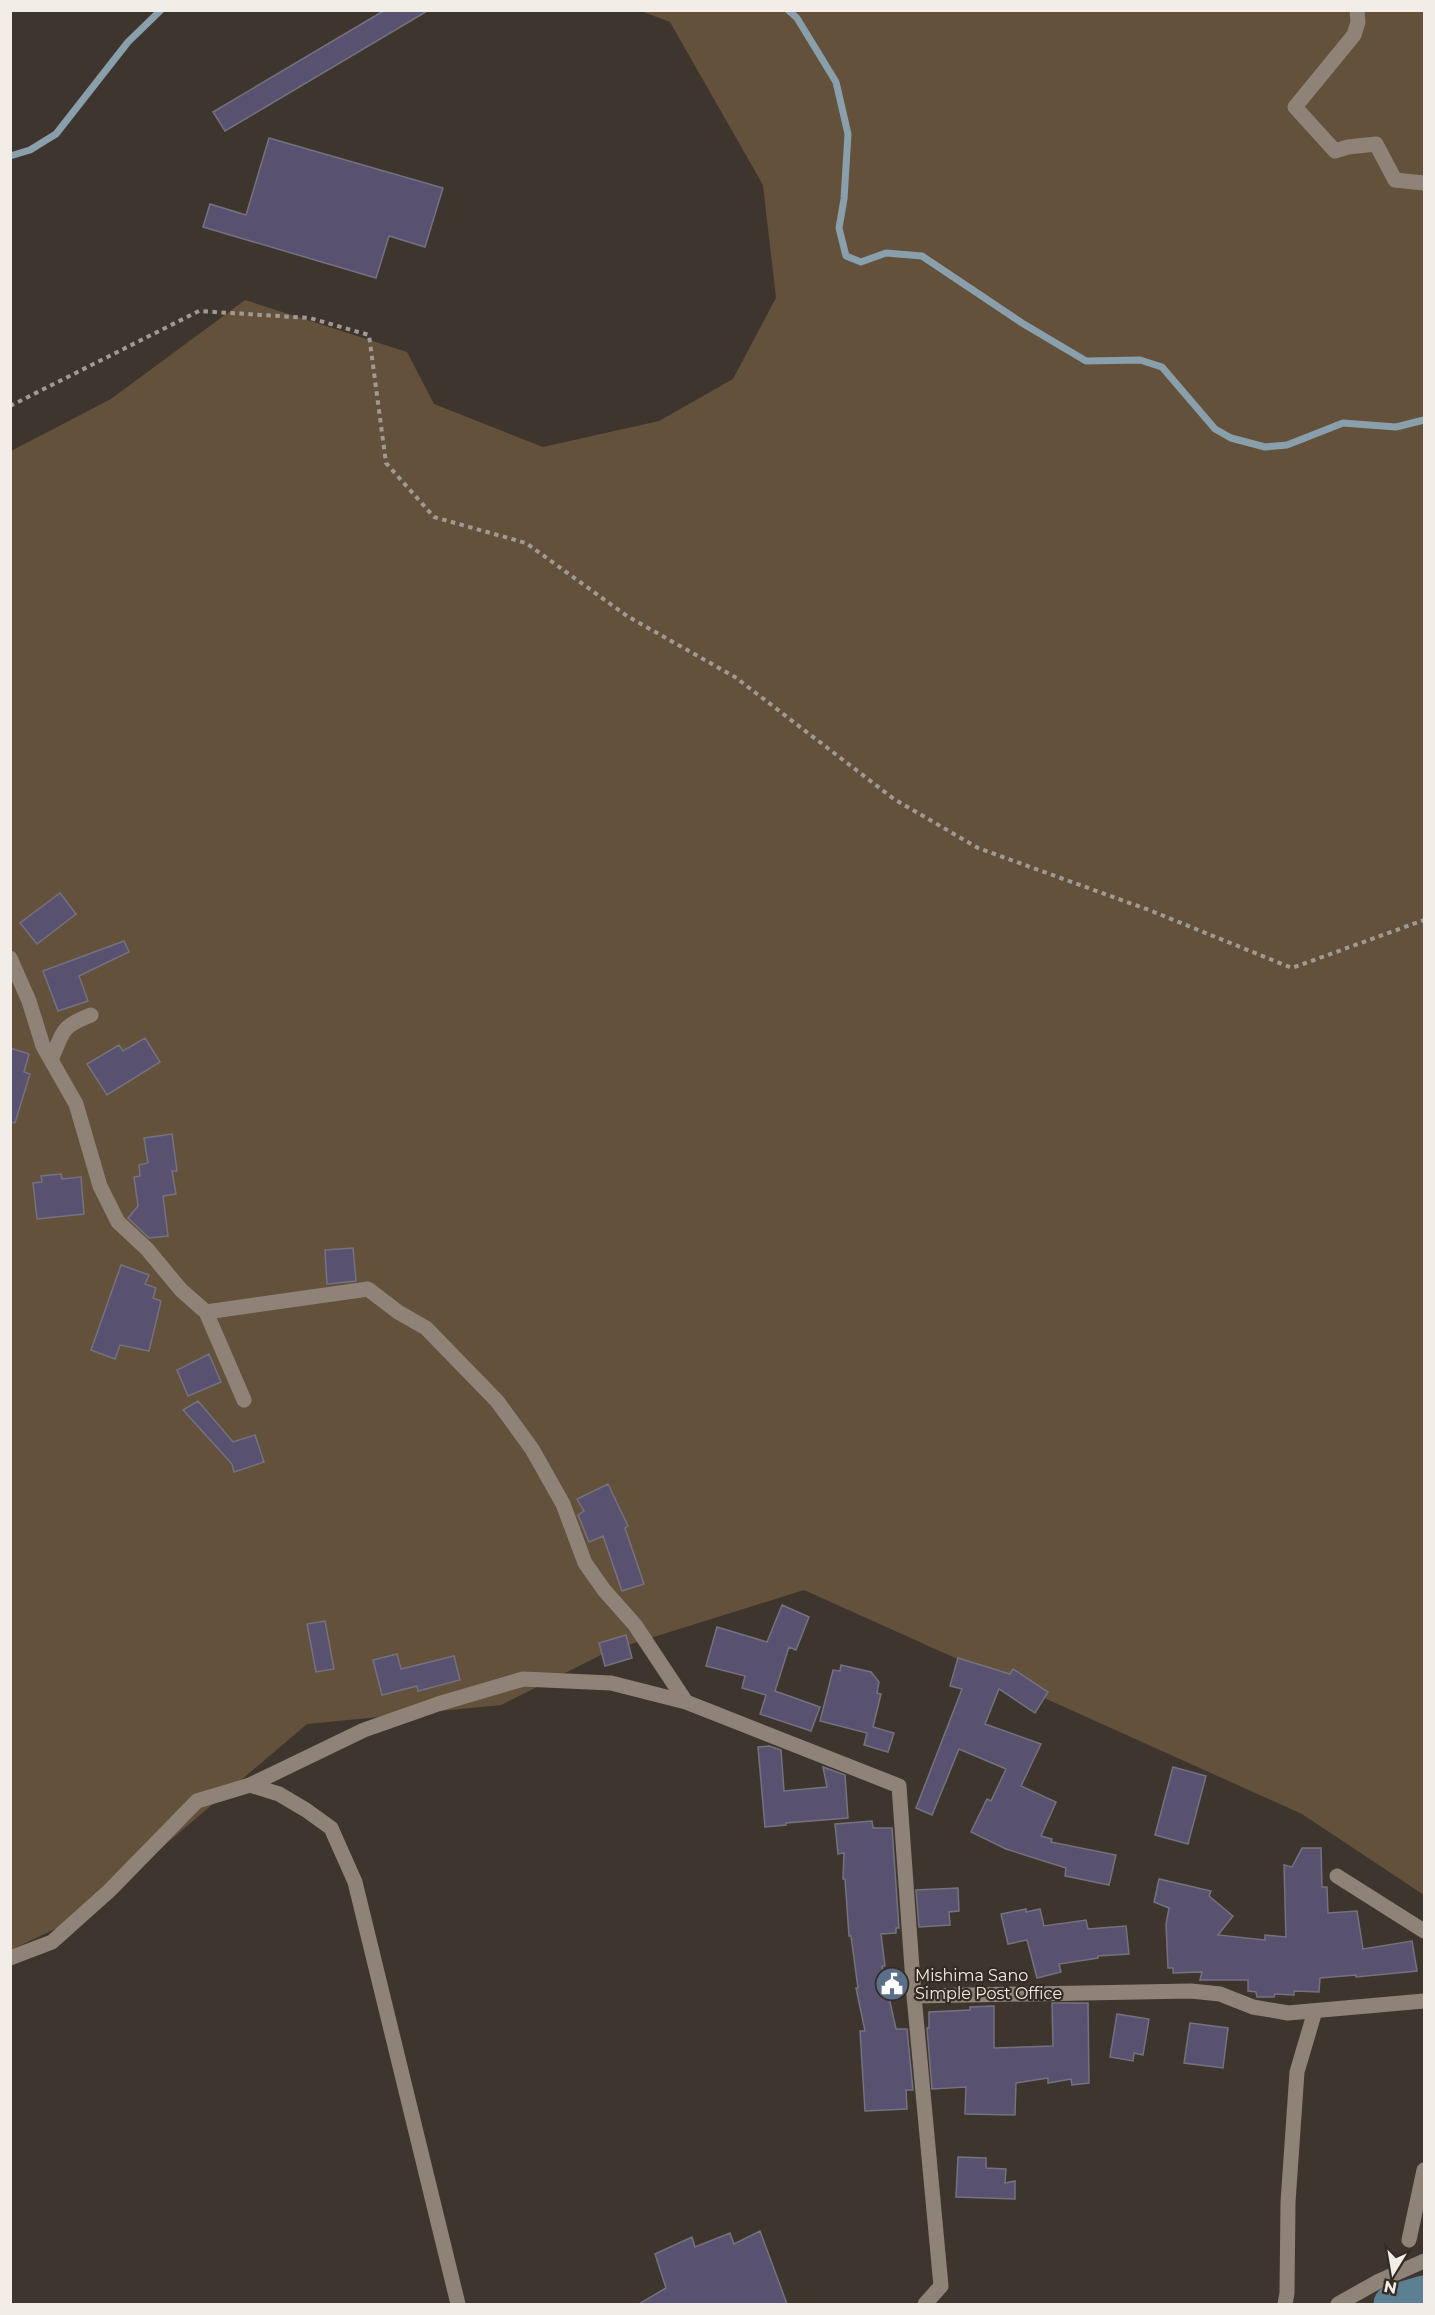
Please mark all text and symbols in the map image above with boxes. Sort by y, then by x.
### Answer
public building icon: Mishima Sano Simple Post Office [874,1966,910,2002]
place label: Mishima Sano Simple Post Office [915,1966,1062,2003]
north arrow [1363,2243,1423,2303]
text: N [1382,2277,1398,2298]

